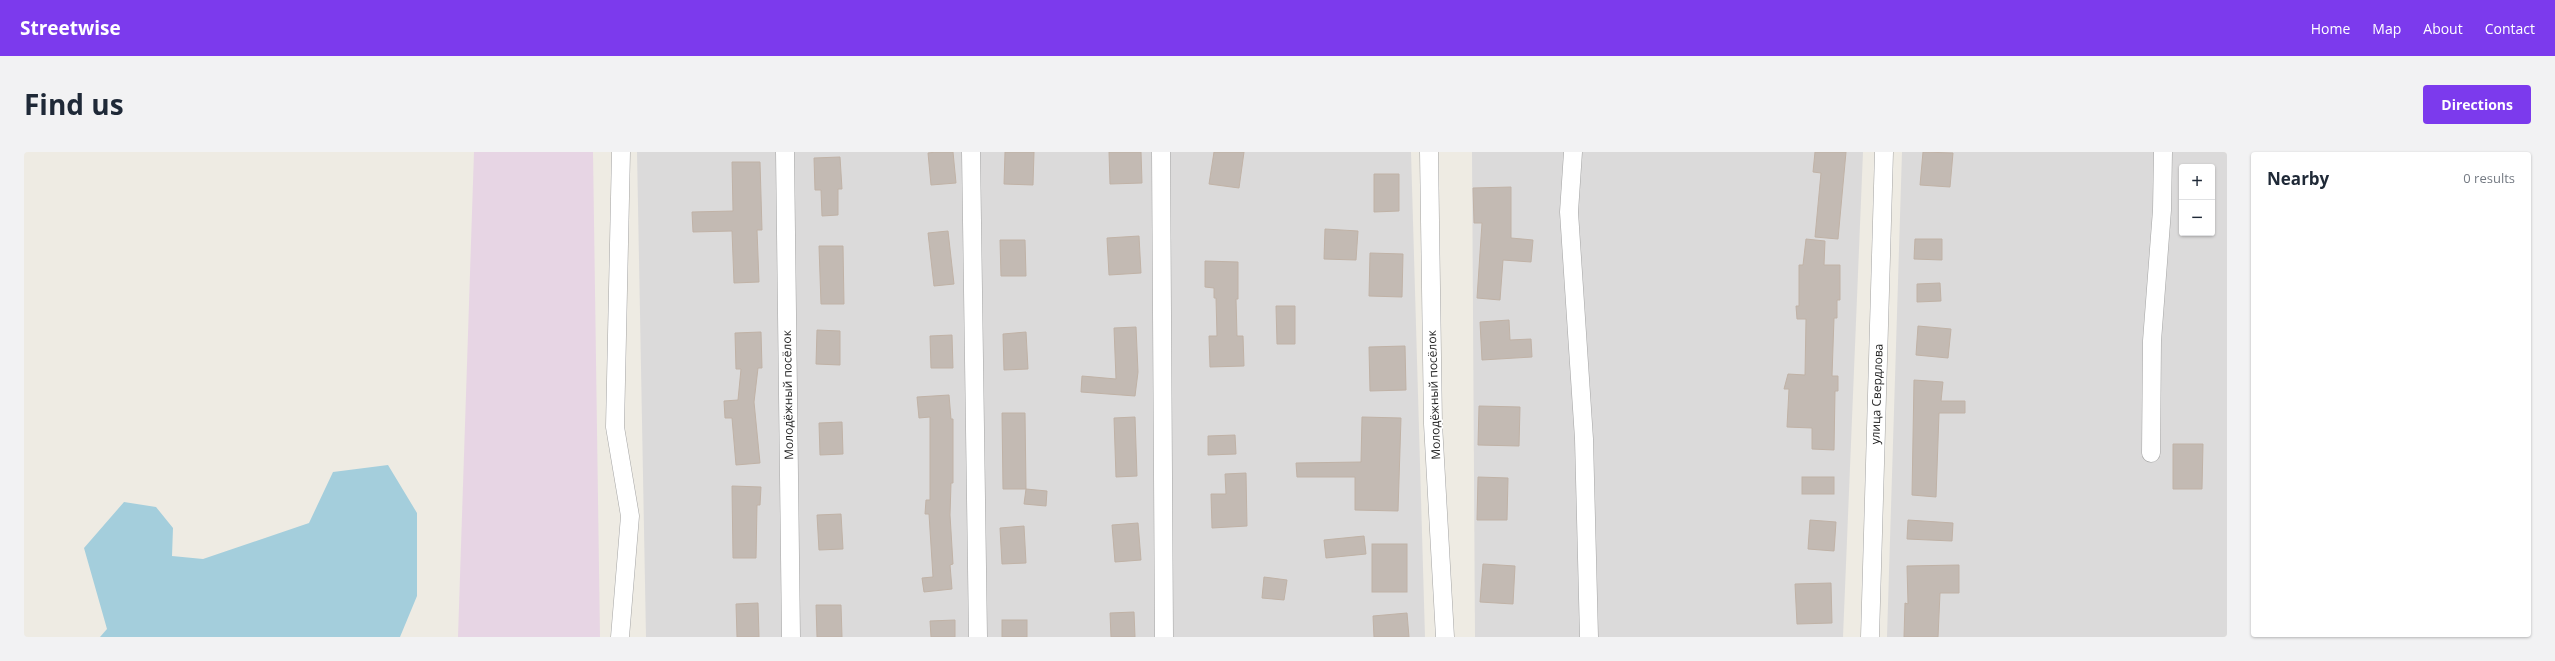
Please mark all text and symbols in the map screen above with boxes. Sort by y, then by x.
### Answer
text: Streetwise [20,15,121,41]
text: Home [2311,19,2350,38]
text: Map [2372,19,2401,38]
text: About [2423,19,2463,38]
text: Contact [2485,19,2535,38]
text: Find us [24,85,124,123]
button: Directions [2423,85,2531,124]
map controls [2179,164,2215,236]
button: + [2179,164,2215,200]
text: Nearby [2267,167,2329,190]
text: 0 results [2463,169,2515,187]
button: − [2179,200,2215,236]
street label: Молодёжный посёлок [778,329,797,460]
street label: Молодёжный посёлок [1423,329,1444,460]
street label: улица Свердлова [1866,343,1887,445]

